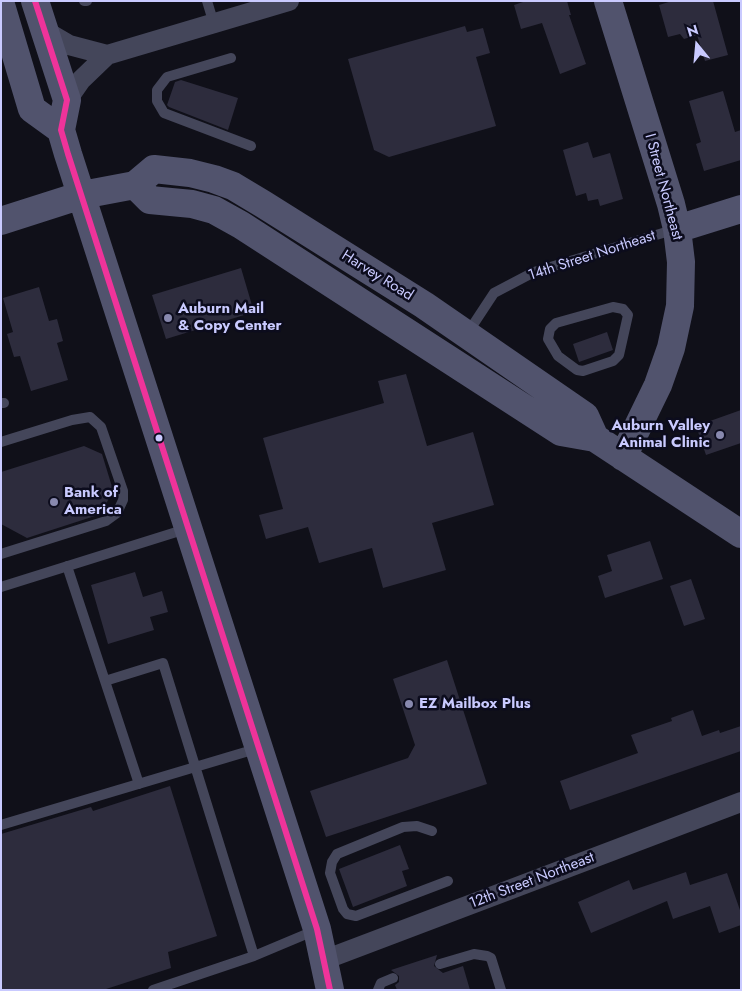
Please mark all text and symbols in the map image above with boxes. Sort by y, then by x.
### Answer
text: N [684,19,701,42]
north arrow [672,20,722,70]
street label: I Street Northeast [640,132,686,242]
street label: 14th Street Northeast [526,227,658,285]
street label: Harvey Road [338,247,416,305]
place label: Auburn Mail & Copy Center [178,300,282,335]
marker: Auburn Mail & Copy Center [162,312,174,324]
place label: Auburn Valley Animal Clinic [612,417,710,452]
marker: Auburn Valley Animal Clinic [714,429,726,441]
unlabelled marker [154,433,164,443]
place label: Bank of America [64,484,122,519]
marker: Bank of America [48,496,60,508]
place label: EZ Mailbox Plus [419,695,531,713]
marker: EZ Mailbox Plus [403,698,415,710]
street label: 12th Street Northeast [467,849,597,913]

